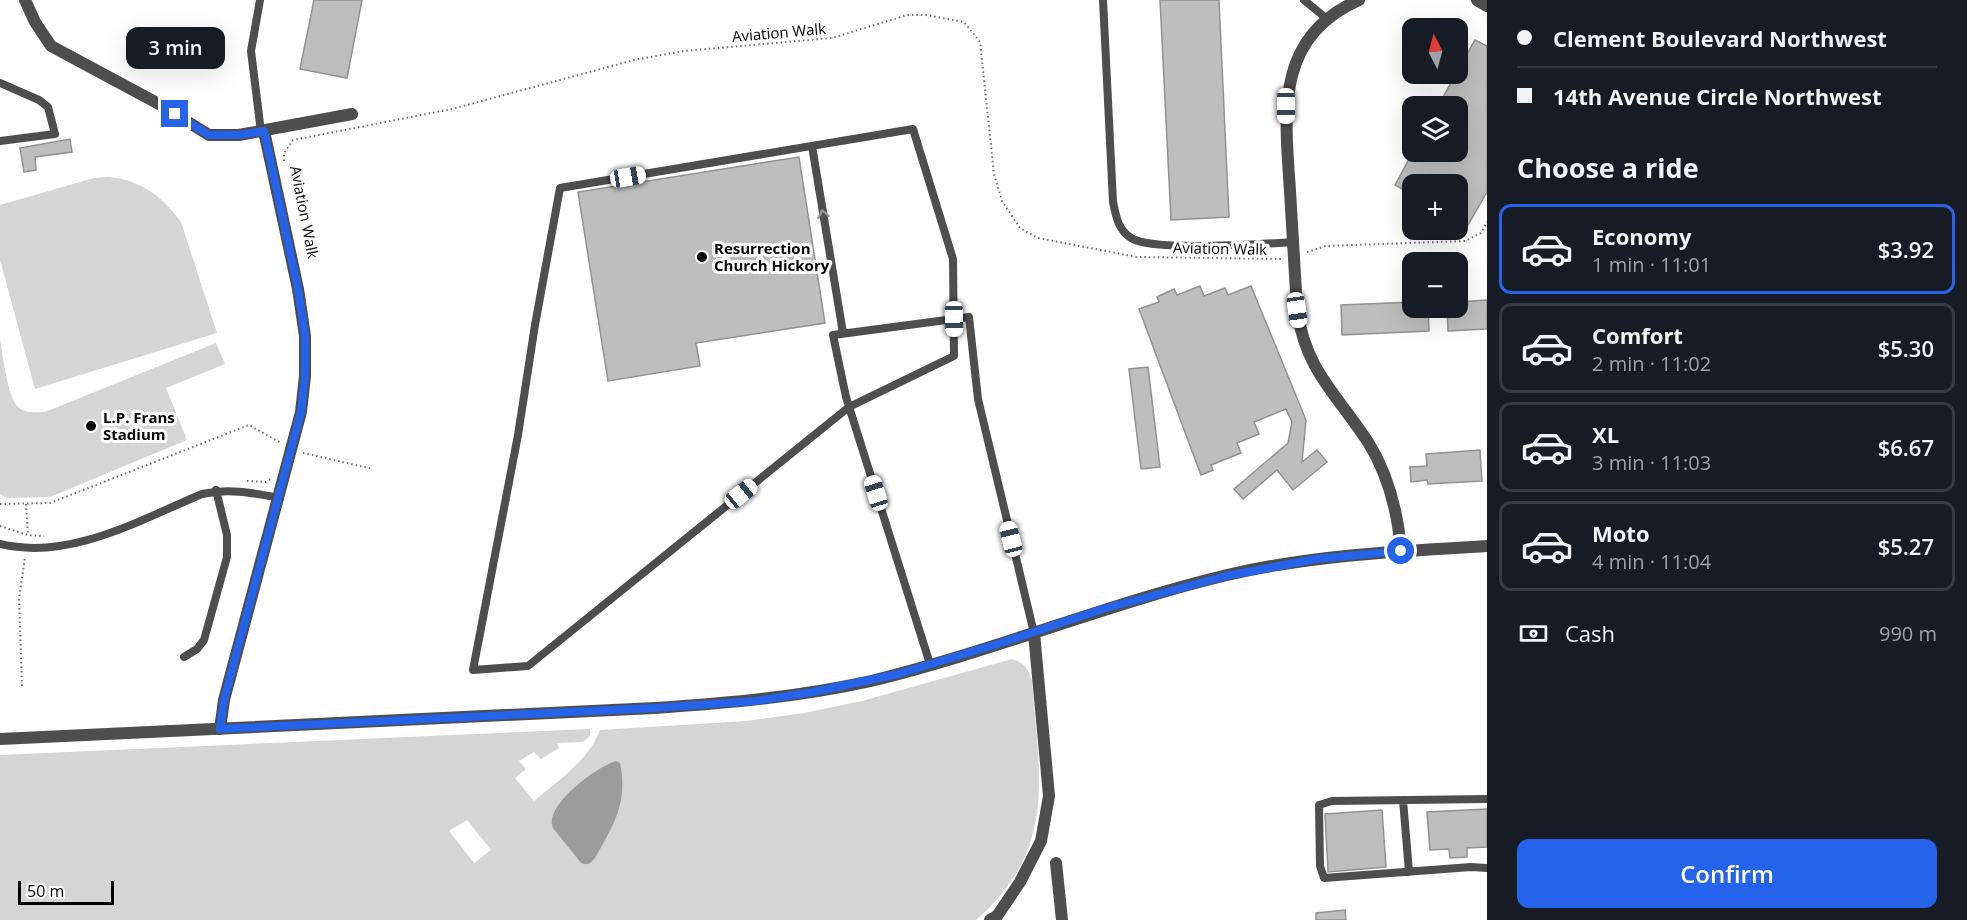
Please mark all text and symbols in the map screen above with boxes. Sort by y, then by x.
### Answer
street label: Aviation Walk [731,18,827,46]
north arrow [1402,18,1468,84]
map controls [1402,18,1468,318]
text: Clement Boulevard Northwest [1553,23,1887,53]
callout: 3 min [126,27,225,69]
text: 3 min [149,34,203,61]
text: 14th Avenue Circle Northwest [1553,81,1882,111]
car [1277,88,1295,124]
button: layers [1402,96,1468,162]
route end [161,100,188,127]
text: Choose a ride [1517,149,1699,186]
street label: Aviation Walk [286,164,324,260]
car [609,165,647,189]
button: + [1402,174,1468,240]
one-way arrow [817,209,830,219]
text: Economy [1592,221,1691,251]
icon: car [1520,222,1574,276]
text: $3.92 [1878,234,1934,264]
street label: Aviation Walk [1173,237,1267,259]
place label: Resurrection Church Hickory [714,238,830,275]
marker: Resurrection Church Hickory [695,250,709,264]
text: 1 min · 11:01 [1592,251,1711,278]
button: − [1402,252,1468,318]
car [1286,291,1308,329]
car [945,301,963,337]
text: Comfort [1592,320,1683,350]
icon: car [1520,321,1574,375]
text: $5.30 [1878,333,1934,363]
text: 2 min · 11:02 [1592,350,1711,377]
place label: L.P. Frans Stadium [103,407,175,444]
marker: L.P. Frans Stadium [84,419,98,433]
text: XL [1592,419,1619,449]
icon: car [1520,420,1574,474]
text: $6.67 [1878,432,1934,462]
text: 3 min · 11:03 [1592,449,1711,476]
car [862,473,890,513]
car [721,476,761,512]
text: Moto [1592,518,1650,548]
car [998,519,1024,559]
icon: car [1520,519,1574,573]
text: $5.27 [1878,531,1934,561]
route start [1387,537,1414,564]
text: 4 min · 11:04 [1592,548,1711,575]
icon: cash [1517,617,1550,650]
text: Cash [1565,618,1615,648]
text: 990 m [1879,620,1937,647]
button: Confirm [1517,839,1937,908]
scale bar [18,878,114,906]
text: 50 m [27,880,64,902]

